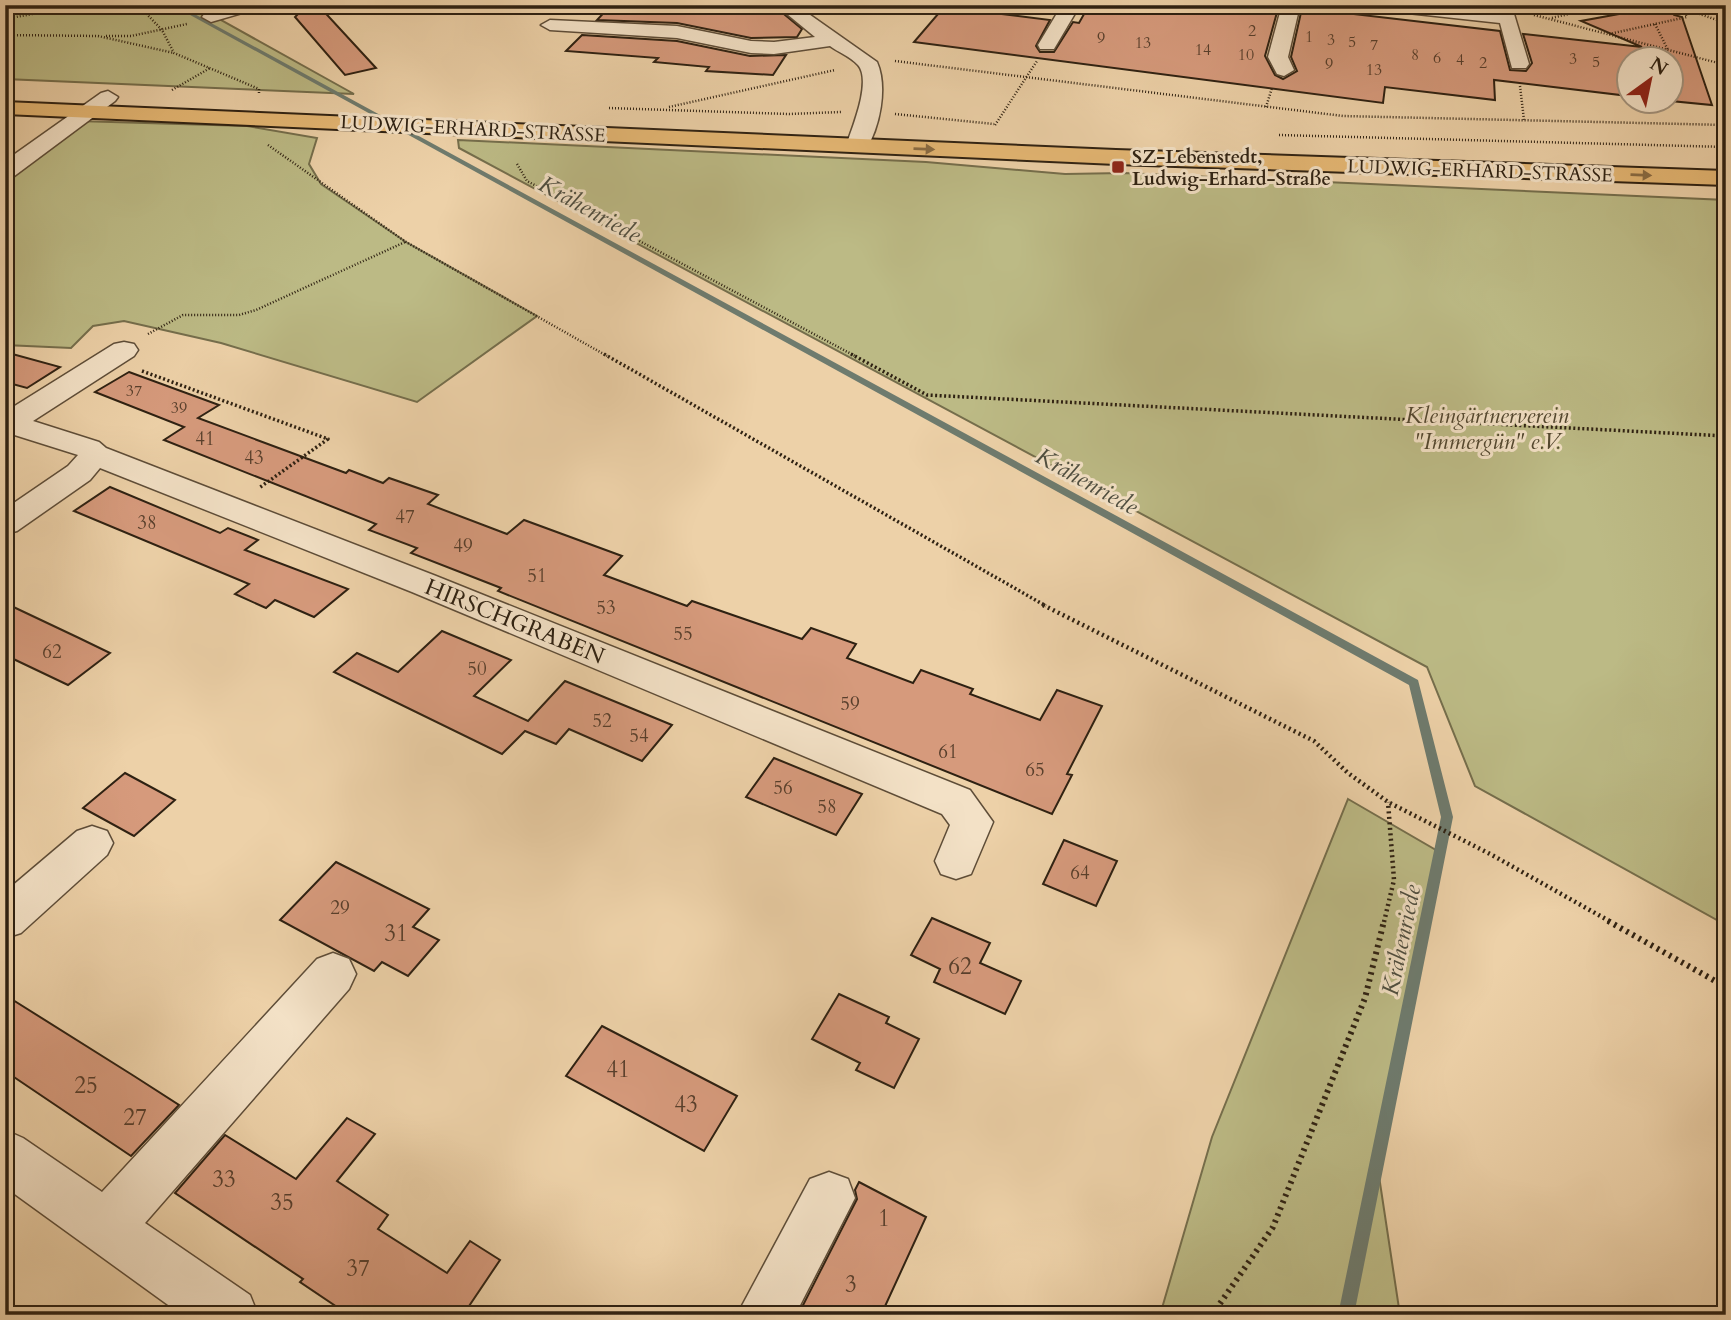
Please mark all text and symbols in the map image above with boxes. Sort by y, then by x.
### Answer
house number: 2 [1248,20,1256,42]
house number: 1 [1305,26,1313,48]
house number: 9 [1097,27,1105,49]
house number: 3 [1327,29,1335,51]
house number: 5 [1348,31,1356,53]
house number: 13 [1135,32,1151,54]
house number: 7 [1370,34,1378,56]
house number: 14 [1195,39,1211,61]
house number: 10 [1238,44,1254,66]
house number: 8 [1411,44,1419,66]
north arrow [1616,46,1686,116]
house number: 6 [1433,47,1441,69]
house number: 3 [1569,48,1577,70]
house number: 4 [1456,49,1464,71]
house number: 5 [1592,51,1600,73]
text: N [1645,51,1673,82]
house number: 2 [1479,52,1487,74]
house number: 9 [1325,53,1333,75]
house number: 13 [1366,59,1382,81]
street label: LUDWIG-ERHARD-STRASSE [340,109,606,149]
one-way arrow [913,143,935,154]
place label: SZ-Lebenstedt, Ludwig-Erhard-Straße [1132,144,1331,192]
street label: LUDWIG-ERHARD-STRASSE [1347,153,1613,189]
marker: SZ-Lebenstedt, Ludwig-Erhard-Straße [1110,159,1126,175]
water label: Krähenriede [533,168,648,251]
one-way arrow [1630,170,1652,181]
house number: 37 [126,380,142,402]
house number: 39 [171,397,187,419]
park label: Kleingärtnerverein "Immergün" e.V. [1405,400,1569,457]
house number: 41 [195,426,215,452]
water label: Krähenriede [1030,440,1145,523]
house number: 43 [244,445,264,471]
house number: 47 [395,504,415,530]
house number: 38 [137,510,157,536]
house number: 49 [453,533,473,559]
house number: 51 [527,563,547,589]
street label: HIRSCHGRABEN [420,571,610,672]
house number: 53 [596,595,616,621]
house number: 55 [673,621,693,647]
house number: 62 [42,639,62,665]
house number: 50 [467,656,487,682]
house number: 59 [840,691,860,717]
house number: 52 [592,708,612,734]
house number: 54 [629,723,649,749]
house number: 61 [938,739,958,765]
house number: 65 [1025,757,1045,783]
house number: 56 [773,775,793,801]
house number: 58 [817,794,837,820]
house number: 64 [1070,860,1090,886]
water label: Krähenriede [1374,881,1429,999]
house number: 29 [330,895,350,921]
house number: 31 [384,918,408,949]
house number: 62 [948,951,972,982]
house number: 41 [606,1054,630,1085]
house number: 25 [74,1070,98,1101]
house number: 43 [674,1089,698,1120]
house number: 27 [123,1102,147,1133]
house number: 33 [212,1164,236,1195]
house number: 35 [270,1187,294,1218]
house number: 1 [878,1203,890,1234]
house number: 37 [346,1253,370,1284]
house number: 3 [845,1269,857,1300]

